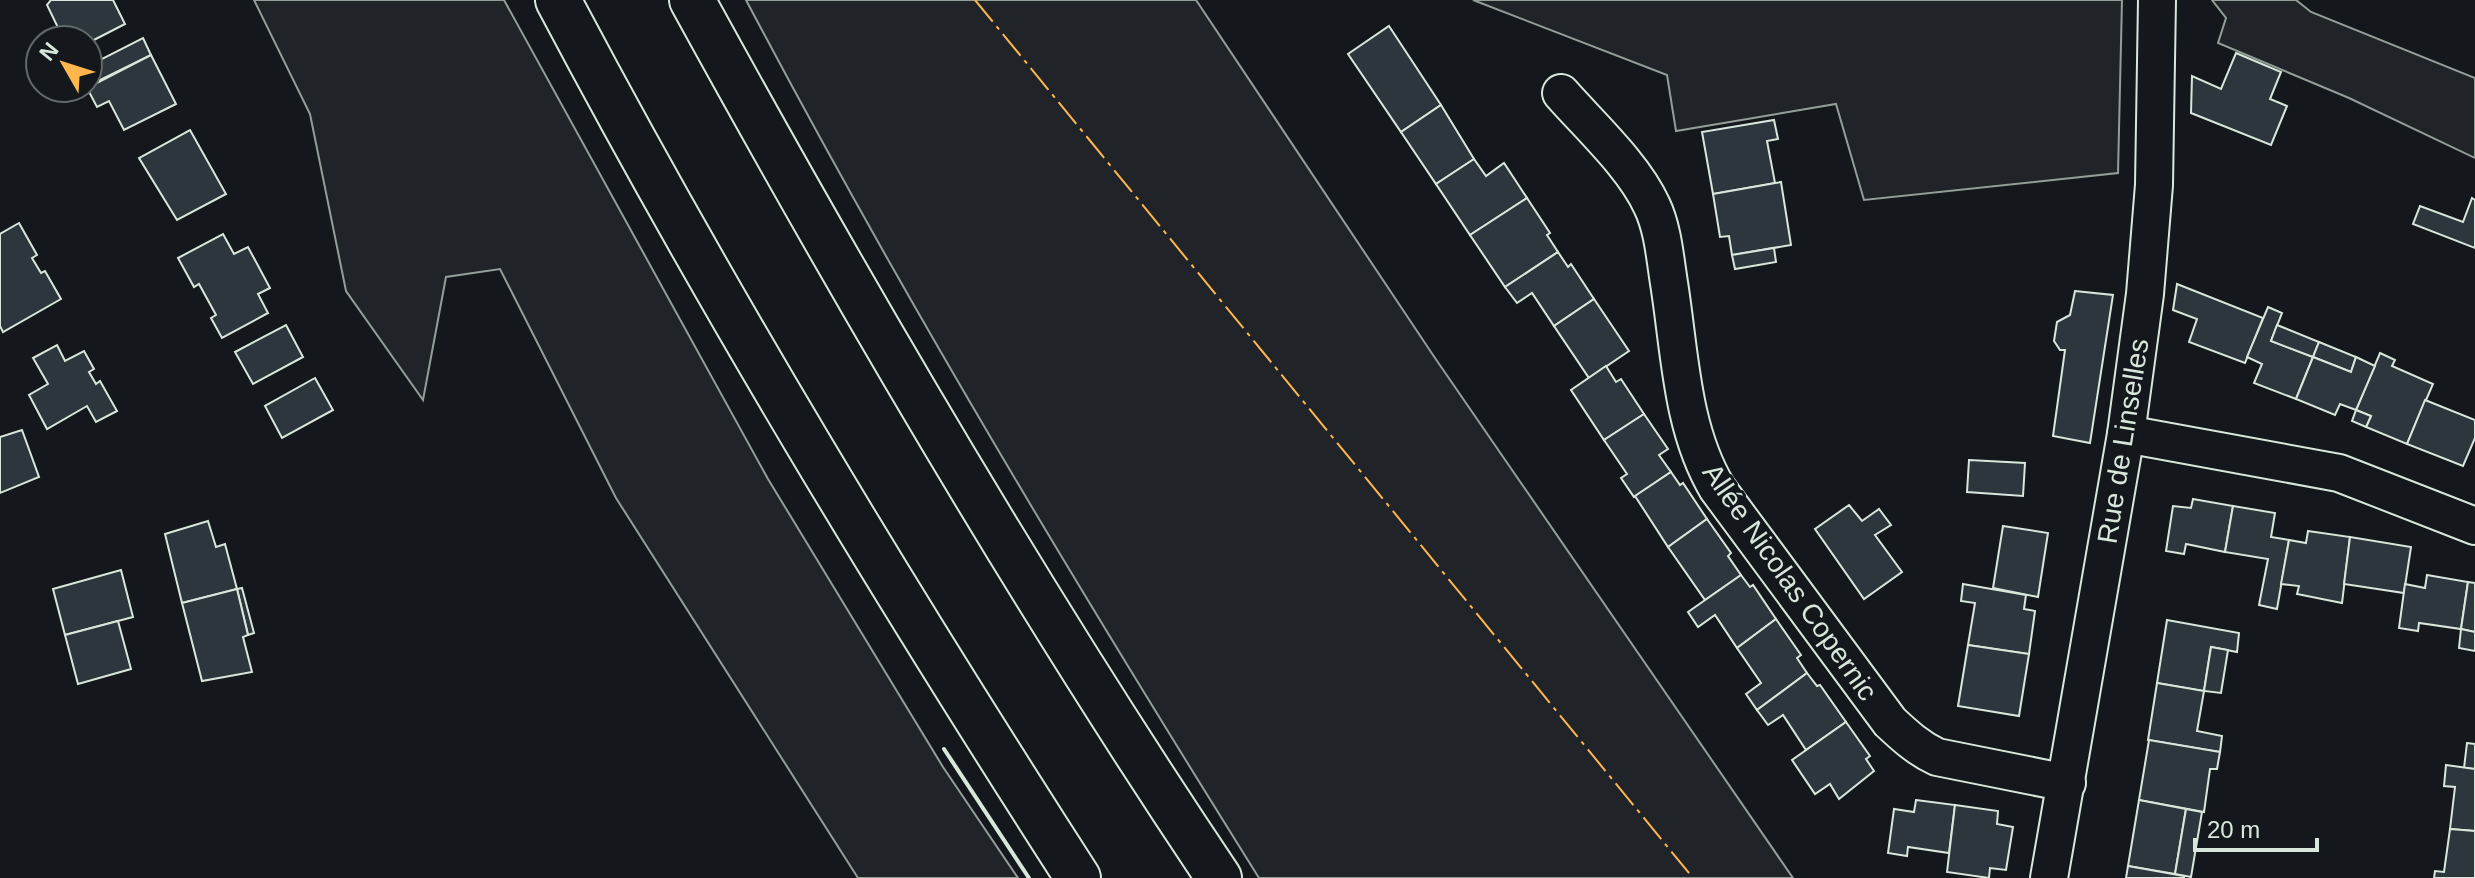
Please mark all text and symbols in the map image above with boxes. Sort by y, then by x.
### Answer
north arrow [24,24,104,104]
text: N [34,38,64,66]
street label: Rue de Linselles [2091,336,2155,546]
street label: Allée Nicolas Copernic [1697,458,1883,706]
scale bar [2195,802,2317,852]
text: 20 m [2207,816,2260,843]

